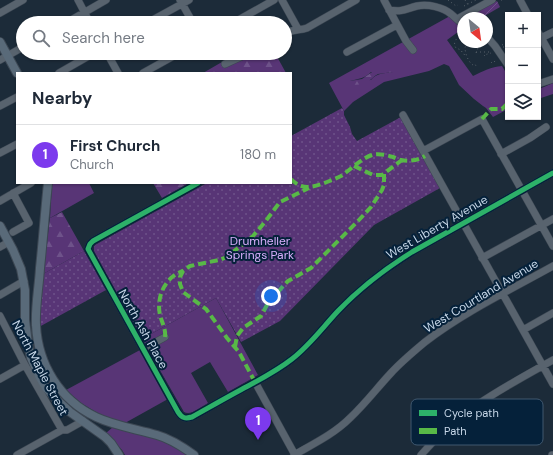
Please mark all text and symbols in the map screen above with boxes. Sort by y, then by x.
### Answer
north arrow [457,12,493,48]
map controls [505,12,541,120]
button: + [505,12,541,48]
search box [16,16,292,60]
icon: search [30,27,52,49]
text: Search here [62,28,145,48]
button: − [505,48,541,84]
button: layers [505,84,541,120]
text: Nearby [32,87,92,109]
text: First Church [70,136,160,156]
text: 1 [43,146,47,163]
text: 180 m [240,146,276,163]
text: Church [70,156,114,173]
street label: West Liberty Avenue [383,191,491,263]
park label: Drumheller Springs Park [226,233,294,263]
street label: West Courtland Avenue [421,255,541,337]
street label: North Ash Place [115,286,172,372]
your location [261,286,281,306]
street label: North Maple Street [8,318,72,419]
legend [411,399,543,445]
text: Cycle path [444,406,499,420]
pin: 1 [245,407,271,440]
text: Path [444,424,467,438]

